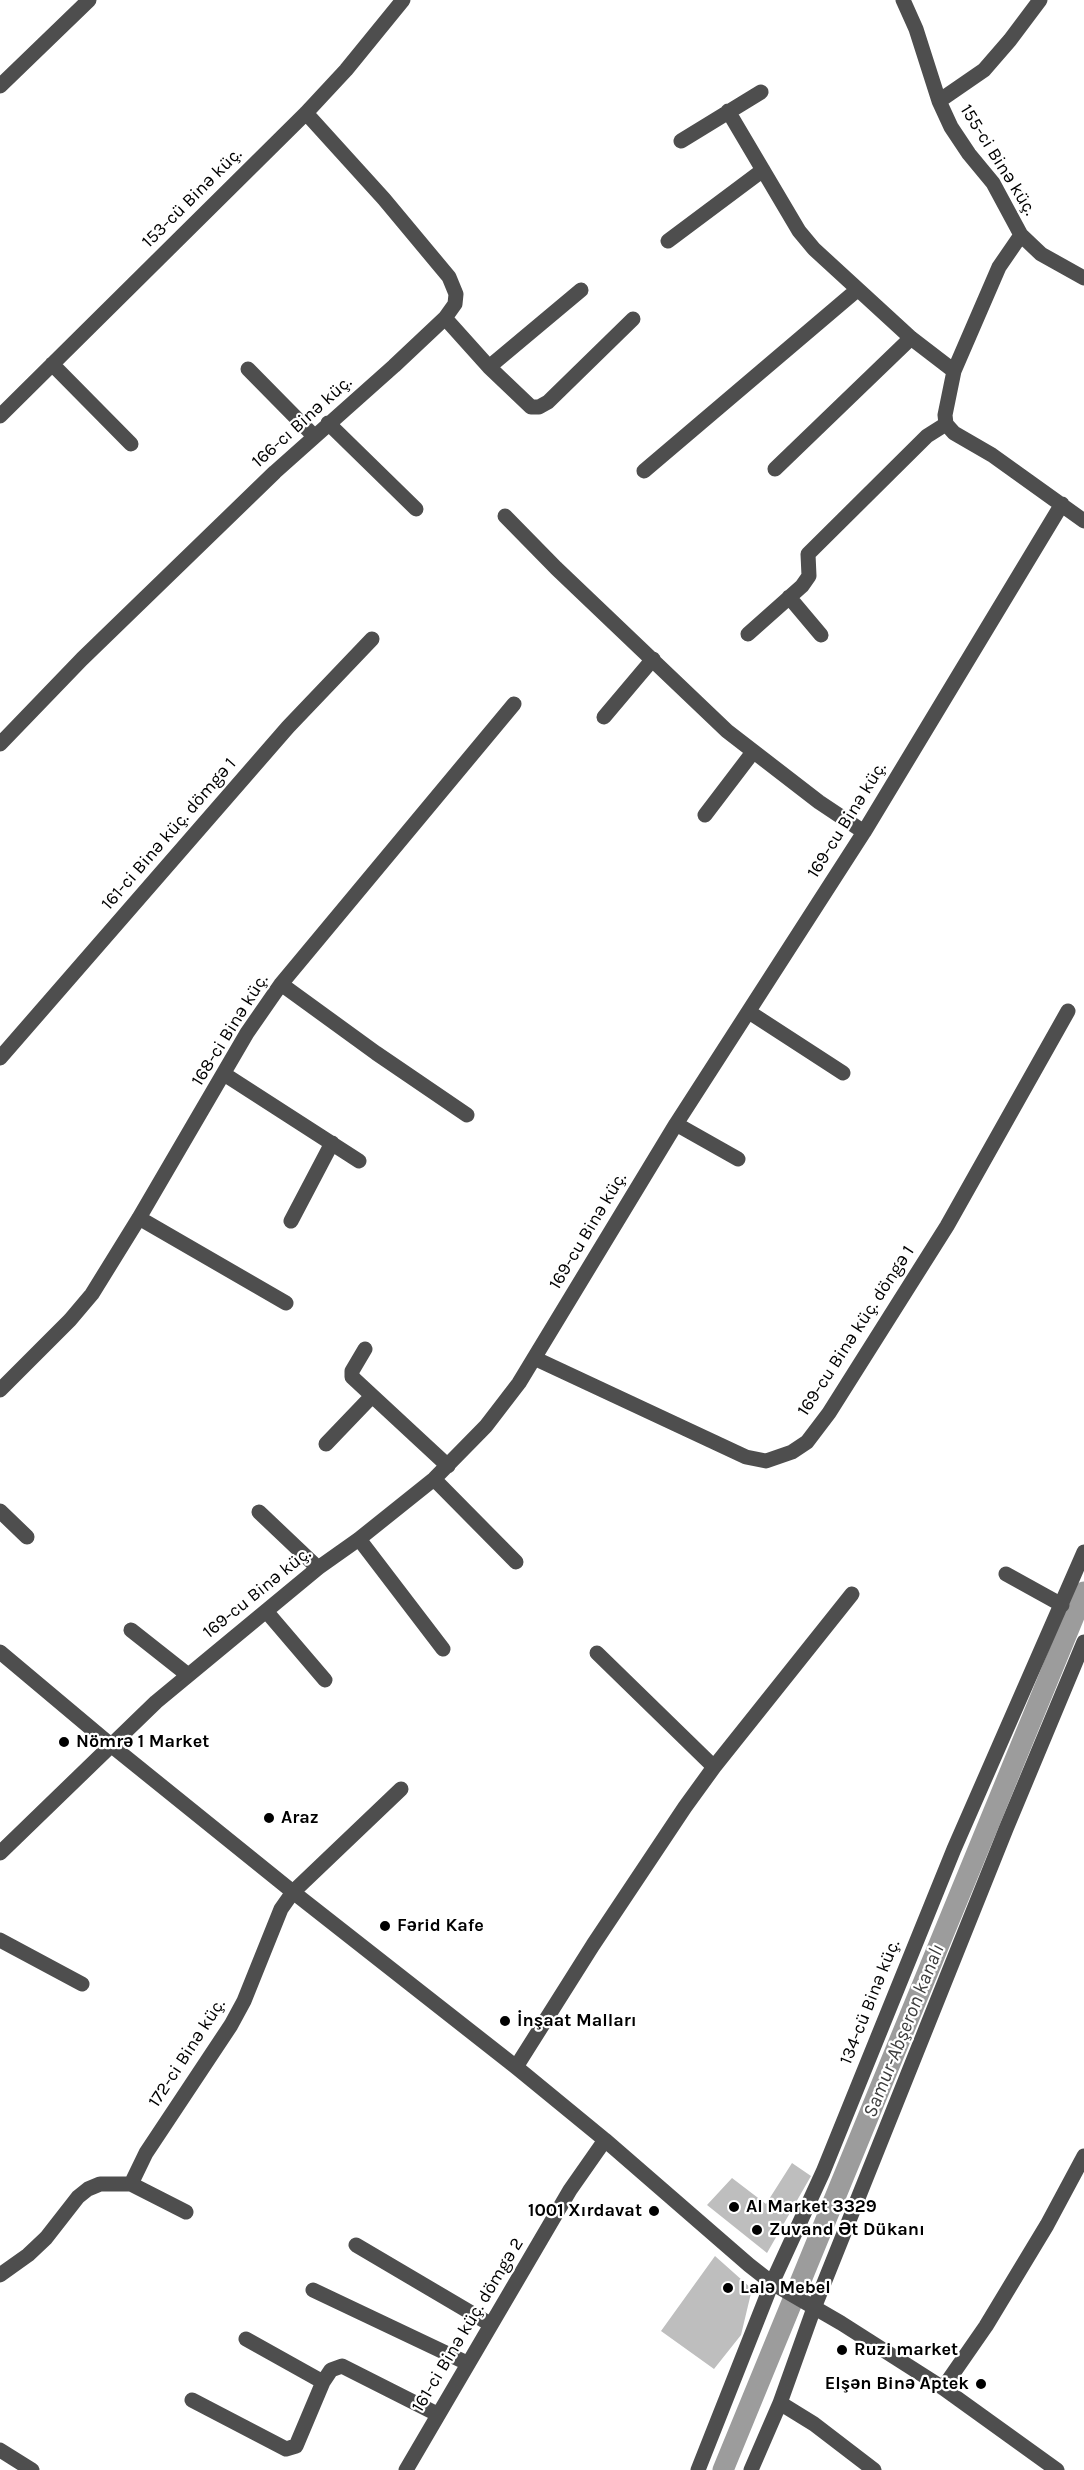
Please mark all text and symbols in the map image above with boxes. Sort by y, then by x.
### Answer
street label: 155-ci Binə küç. [955,101,1041,219]
street label: 153-cü Binə küç. [137,143,247,253]
street label: 166-cı Binə küç. [248,371,356,473]
street label: 161-ci Binə küç. dömgə 1 [97,753,241,915]
street label: 169-cu Binə küç. [803,758,891,882]
street label: 168-ci Binə küç. [187,970,273,1090]
street label: 169-cu Binə küç. [545,1169,631,1293]
street label: 169-cu Binə küç. döngə 1 [793,1242,919,1420]
street label: 169-cu Binə küç. [199,1543,315,1643]
place label: Nömrə 1 Market [76,1731,209,1753]
marker: Nömrə 1 Market [57,1735,71,1749]
place label: Araz [281,1807,319,1829]
marker: Araz [262,1811,276,1825]
place label: Fərid Kafe [397,1915,484,1937]
marker: Fərid Kafe [378,1919,392,1933]
street label: 134-cü Binə küç. [835,1936,905,2068]
water label: Samur-Abşeron kanalı [858,1941,950,2121]
street label: 172-ci Binə küç. [144,1995,230,2111]
place label: İnşaat Malları [517,2010,637,2032]
marker: İnşaat Malları [498,2014,512,2028]
place label: Al Market 3329 [746,2196,877,2218]
place label: 1001 Xırdavat [528,2200,642,2222]
marker: Al Market 3329 [727,2200,741,2214]
marker: 1001 Xırdavat [647,2204,661,2218]
place label: Zuvand Ət Dükanı [769,2219,925,2241]
marker: Zuvand Ət Dükanı [750,2223,764,2237]
street label: 161-ci Binə küç. dömgə 2 [407,2234,529,2416]
place label: Lalə Mebel [740,2277,831,2299]
marker: Lalə Mebel [721,2281,735,2295]
place label: Ruzi market [854,2339,958,2361]
marker: Ruzi market [835,2343,849,2357]
place label: Elşən Binə Aptek [825,2373,969,2395]
marker: Elşən Binə Aptek [974,2377,988,2391]

